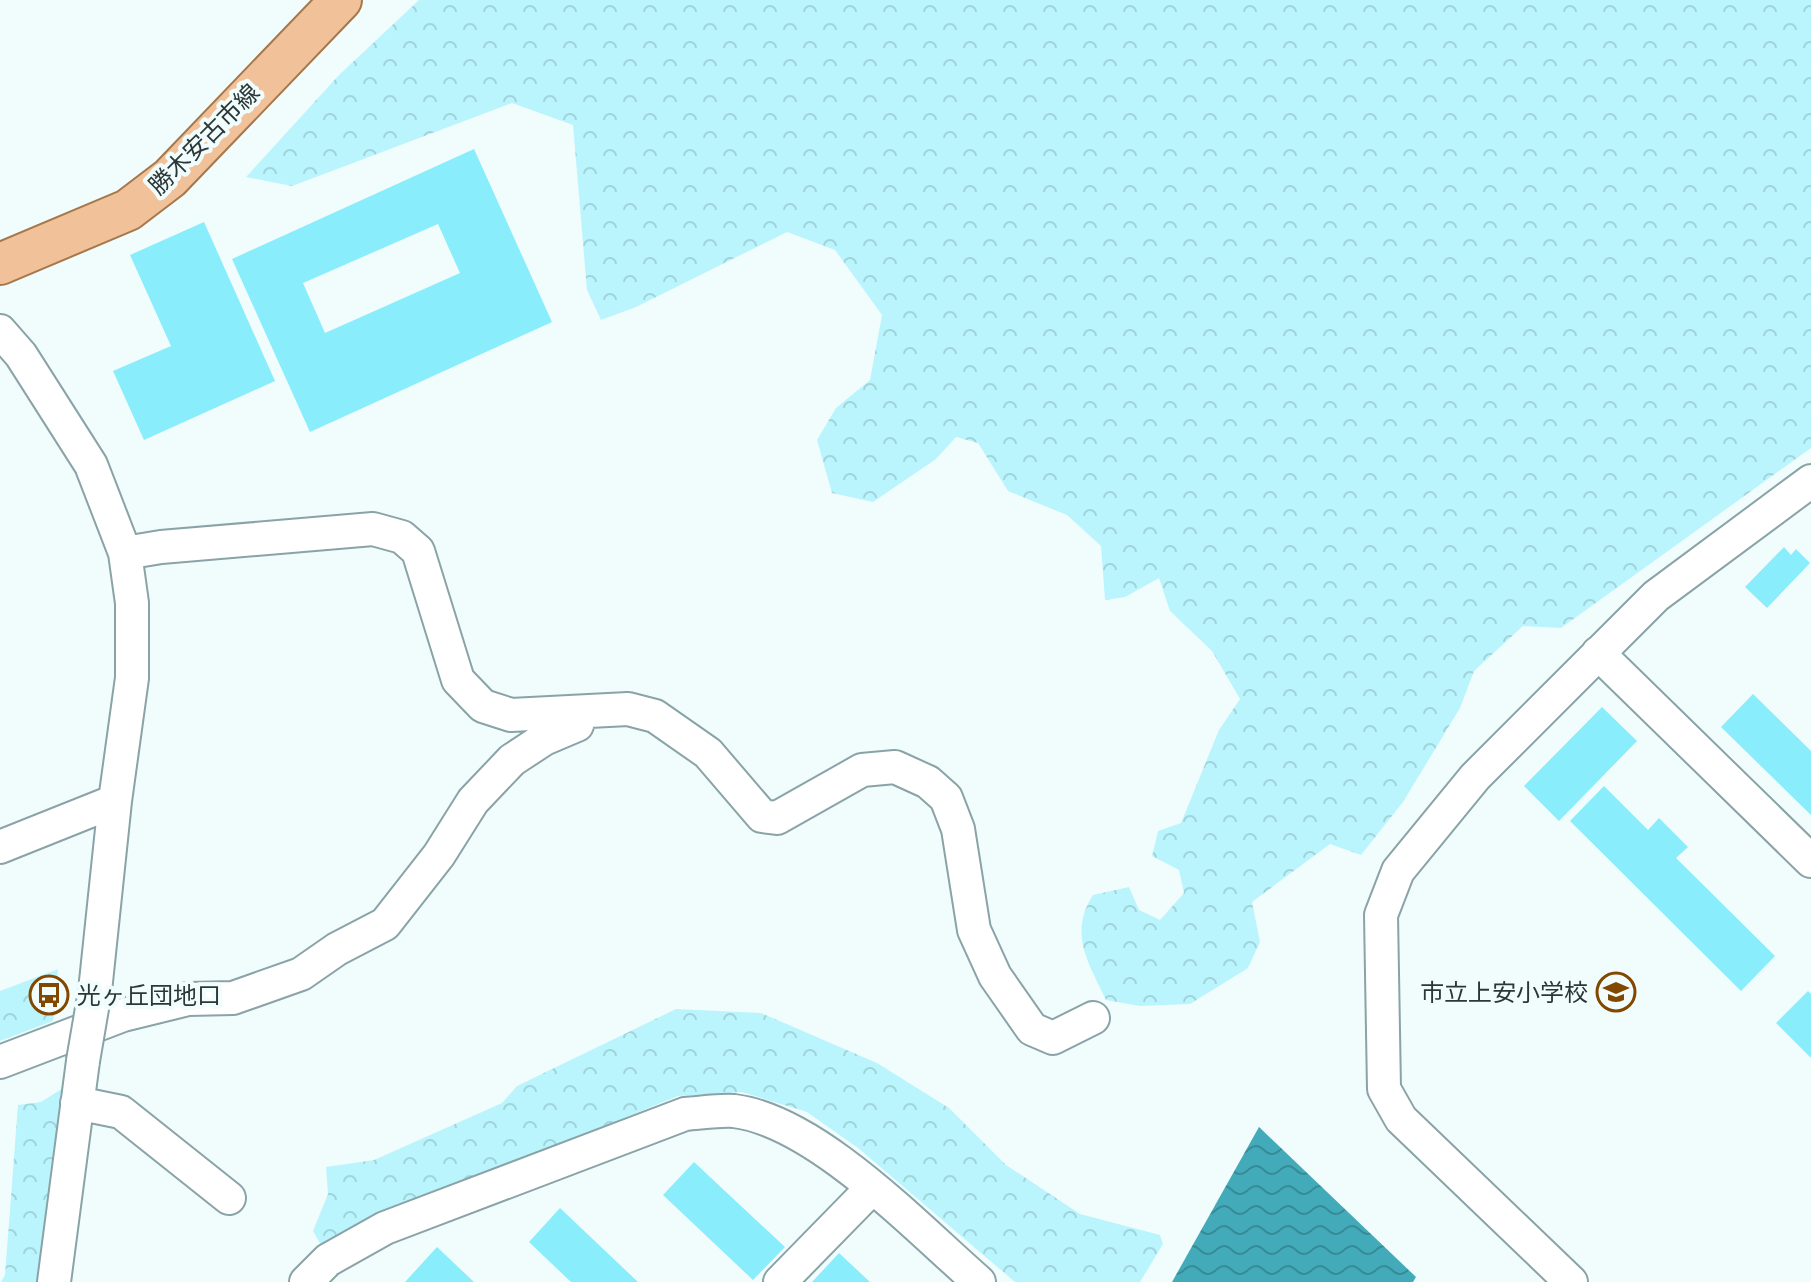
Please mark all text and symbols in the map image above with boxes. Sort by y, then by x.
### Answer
street label: 勝木安古市線 [142,77,266,201]
school or university icon: 市立上安小学校 [1595,971,1637,1013]
bus stop icon: 光ヶ丘団地口 [28,974,70,1016]
place label: 市立上安小学校 [1420,977,1588,1008]
place label: 光ヶ丘団地口 [77,980,221,1011]

